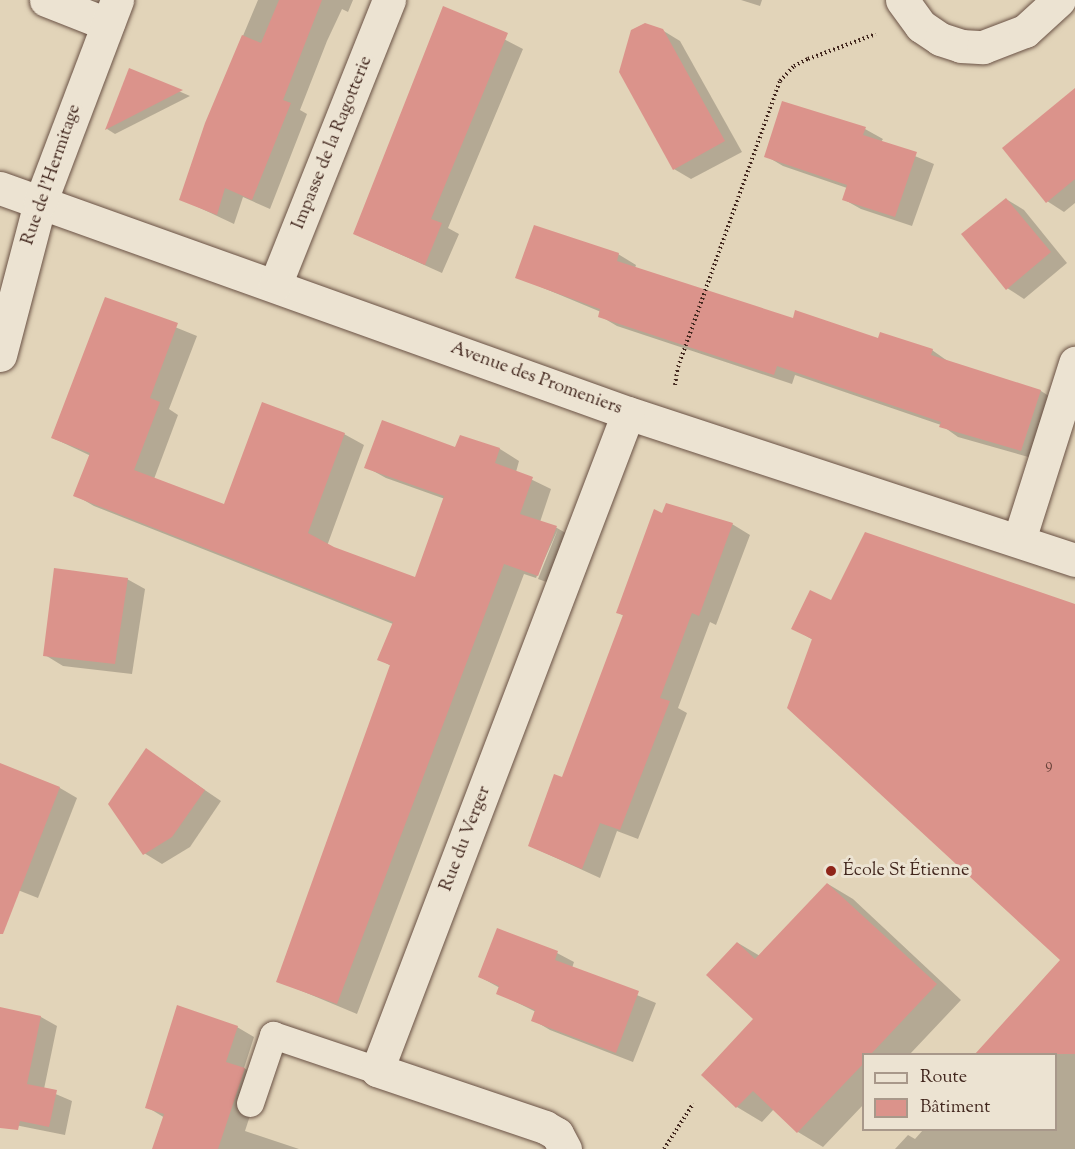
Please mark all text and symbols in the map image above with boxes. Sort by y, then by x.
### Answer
street label: Impasse de la Ragotterie [288,53,378,233]
street label: Rue de l'Hermitage [18,102,86,248]
street label: Avenue des Promeniers [447,338,625,420]
house number: 9 [1045,757,1053,775]
street label: Rue du Verger [436,783,496,895]
place label: École St Étienne [843,860,969,882]
marker: École St Étienne [824,864,838,878]
legend [862,1053,1057,1131]
text: Route [920,1065,967,1091]
text: Bâtiment [920,1095,990,1121]

